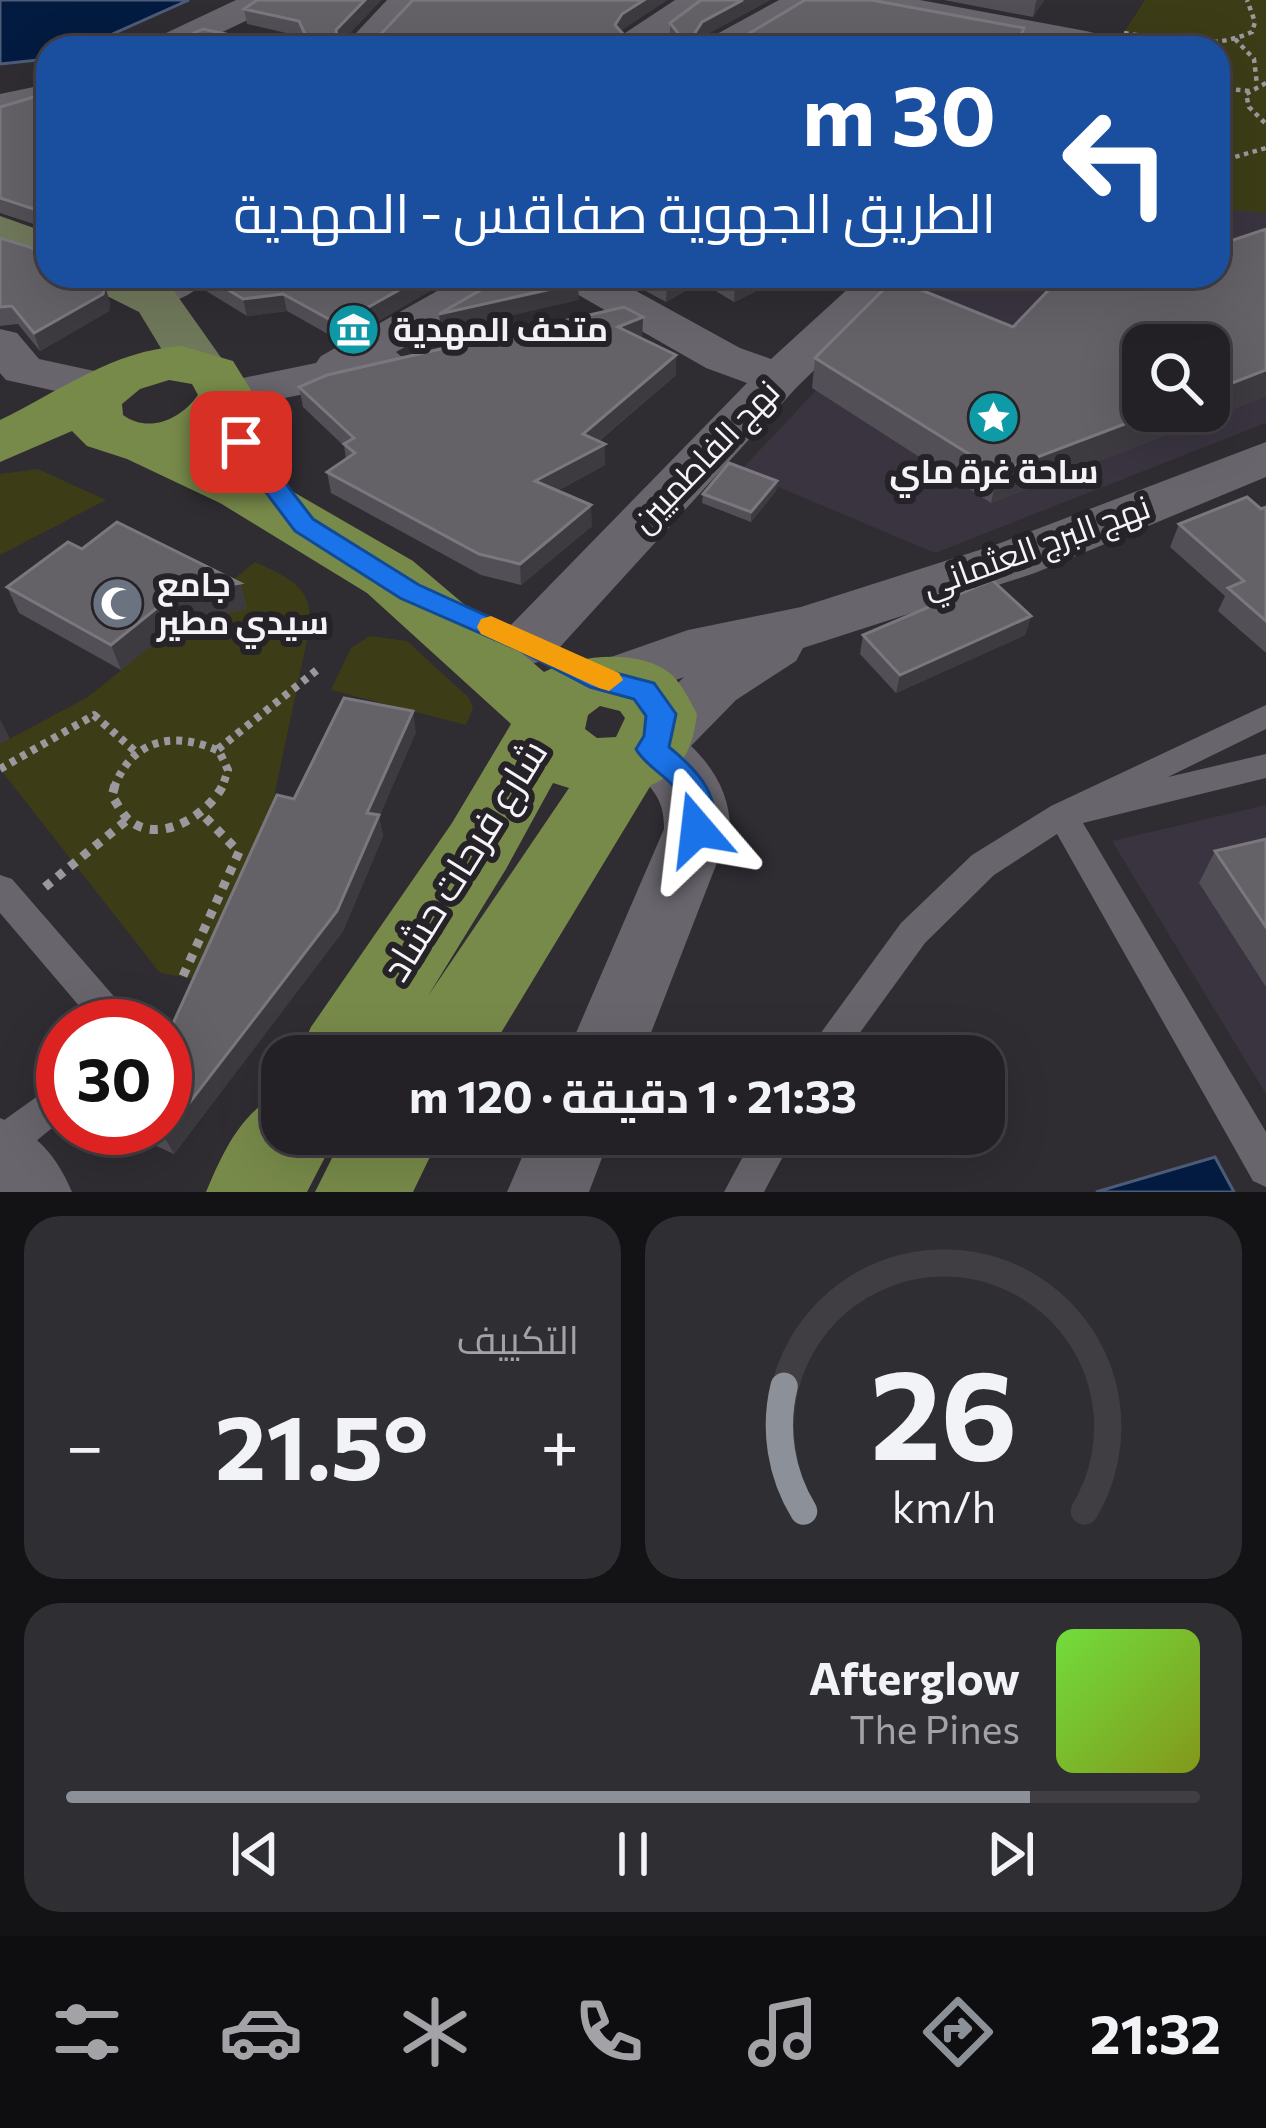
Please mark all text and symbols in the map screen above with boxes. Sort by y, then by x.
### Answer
text: 30 m [802,61,996,163]
icon: left [1038,84,1194,240]
text: الطريق الجهوية صفاقس - المهدية [233,178,996,244]
museum icon: متحف المهدية [326,301,382,357]
place label: متحف المهدية [393,307,608,350]
map controls [1122,324,1230,432]
button: search [1122,324,1230,432]
street label: نهج الفاطميين [621,370,790,542]
place icon: ساحة غرة ماي [966,389,1022,445]
pin [190,391,292,493]
icon: arrive [208,409,274,475]
place label: ساحة غرة ماي [889,449,1099,498]
street label: نهج البرج العثماني [916,484,1157,611]
place label: جامع سيدي مطير [156,562,329,649]
mosque icon: جامع سيدي مطير [90,575,146,631]
street label: شارع فرحات حشاد [369,729,560,991]
position arrow [634,766,760,892]
speed limit sign: 30 [36,999,192,1155]
text: 21:33 · 1 دقيقة · 120 m [409,1067,857,1122]
text: التكييف [457,1314,579,1362]
text: 26 [870,1333,1017,1486]
text: 21.5° [215,1388,429,1499]
text: − [66,1403,104,1484]
text: + [540,1403,579,1484]
text: km/h [891,1478,996,1531]
text: Afterglow [809,1649,1020,1704]
text: The Pines [849,1704,1020,1752]
icon: previous [222,1821,288,1887]
icon: pause [600,1821,666,1887]
icon: next [978,1821,1044,1887]
icon: filters [45,1990,129,2074]
icon: car [219,1990,303,2074]
icon: climate [393,1990,477,2074]
icon: phone [567,1990,651,2074]
icon: music [741,1990,825,2074]
icon: directions [916,1990,1000,2074]
text: 21:32 [1090,1999,1221,2065]

